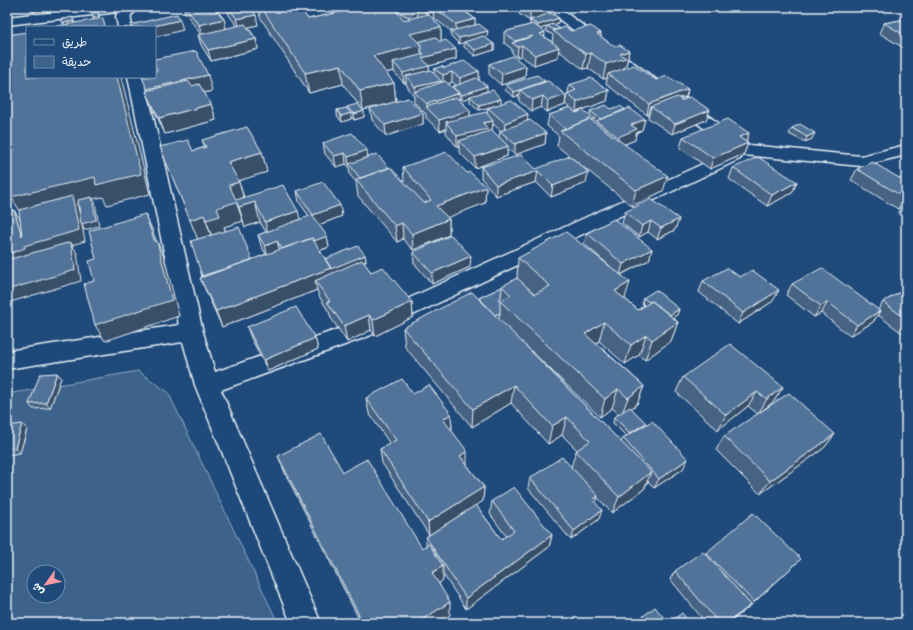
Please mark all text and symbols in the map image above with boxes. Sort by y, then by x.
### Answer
legend [26,26,156,78]
text: طريق [62,33,87,50]
text: حديقة [62,53,91,70]
north arrow [26,564,66,604]
text: ش [28,581,47,598]

